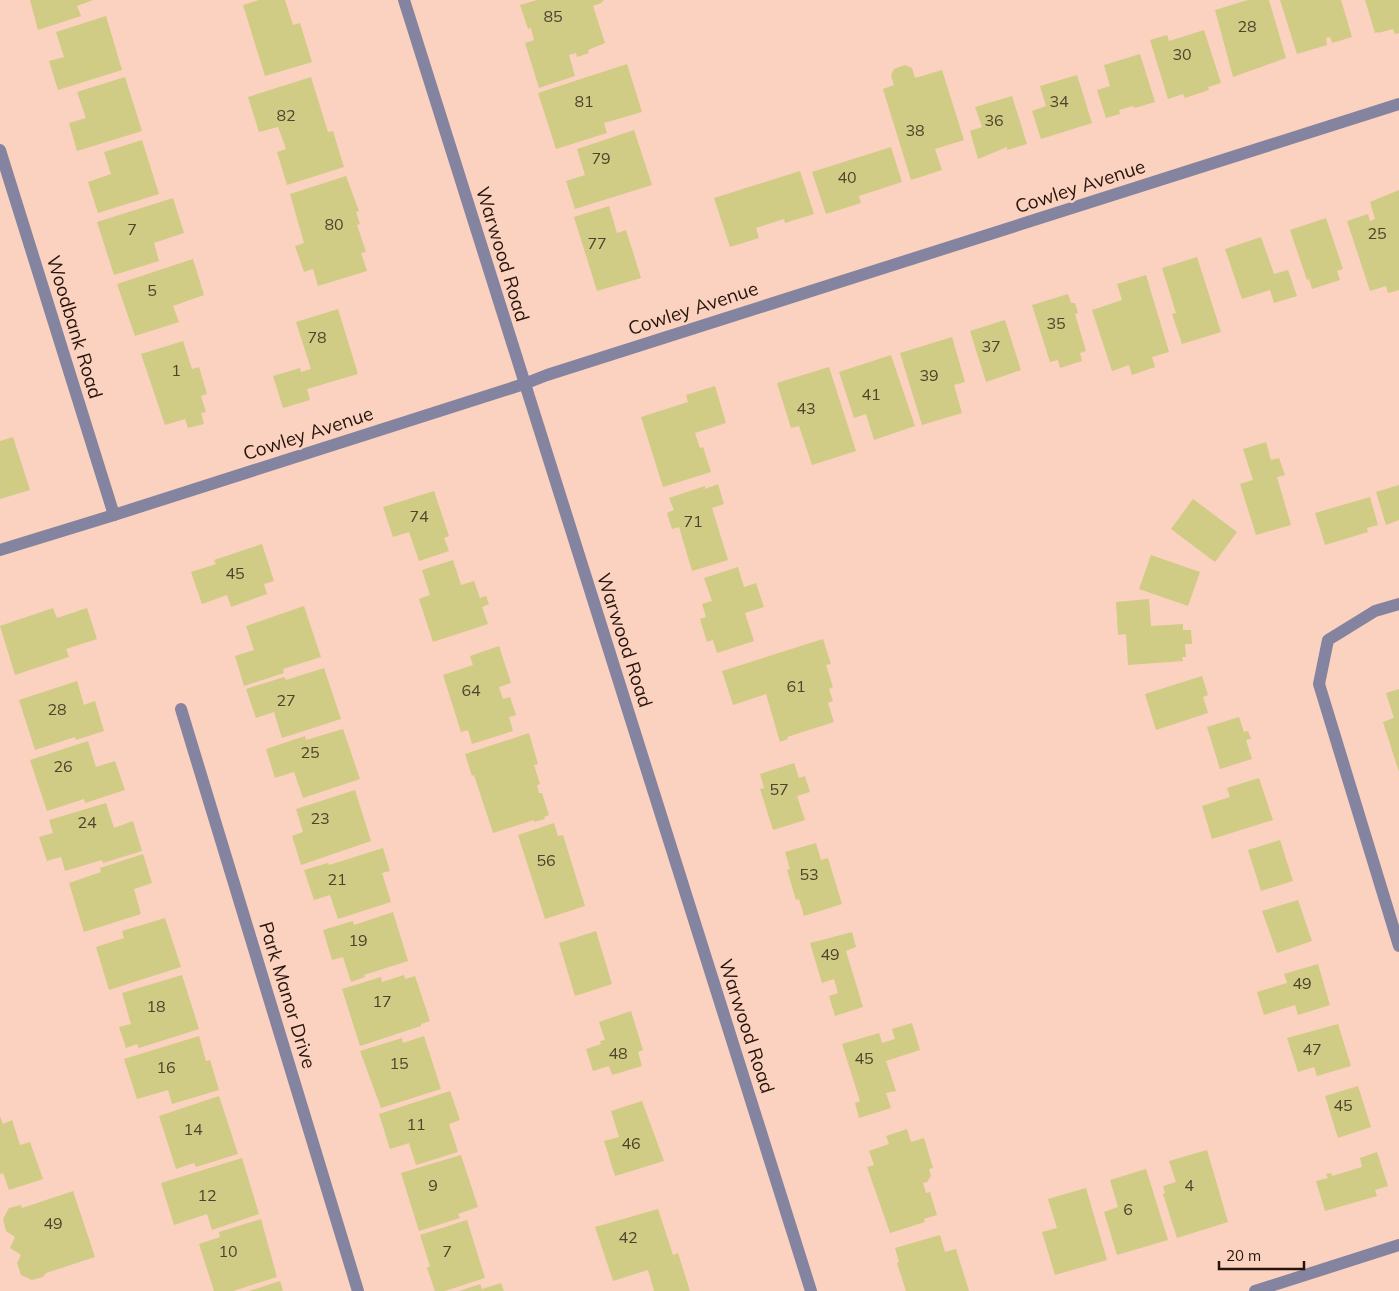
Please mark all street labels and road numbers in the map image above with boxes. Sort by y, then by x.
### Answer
street label: Cowley Avenue [1012,154,1148,218]
street label: Warwood Road [471,184,535,324]
street label: Woodbank Road [42,253,108,401]
street label: Cowley Avenue [625,276,761,340]
street label: Cowley Avenue [240,401,376,465]
street label: Warwood Road [592,570,658,710]
street label: Park Manor Drive [254,919,322,1071]
street label: Warwood Road [714,956,780,1096]

